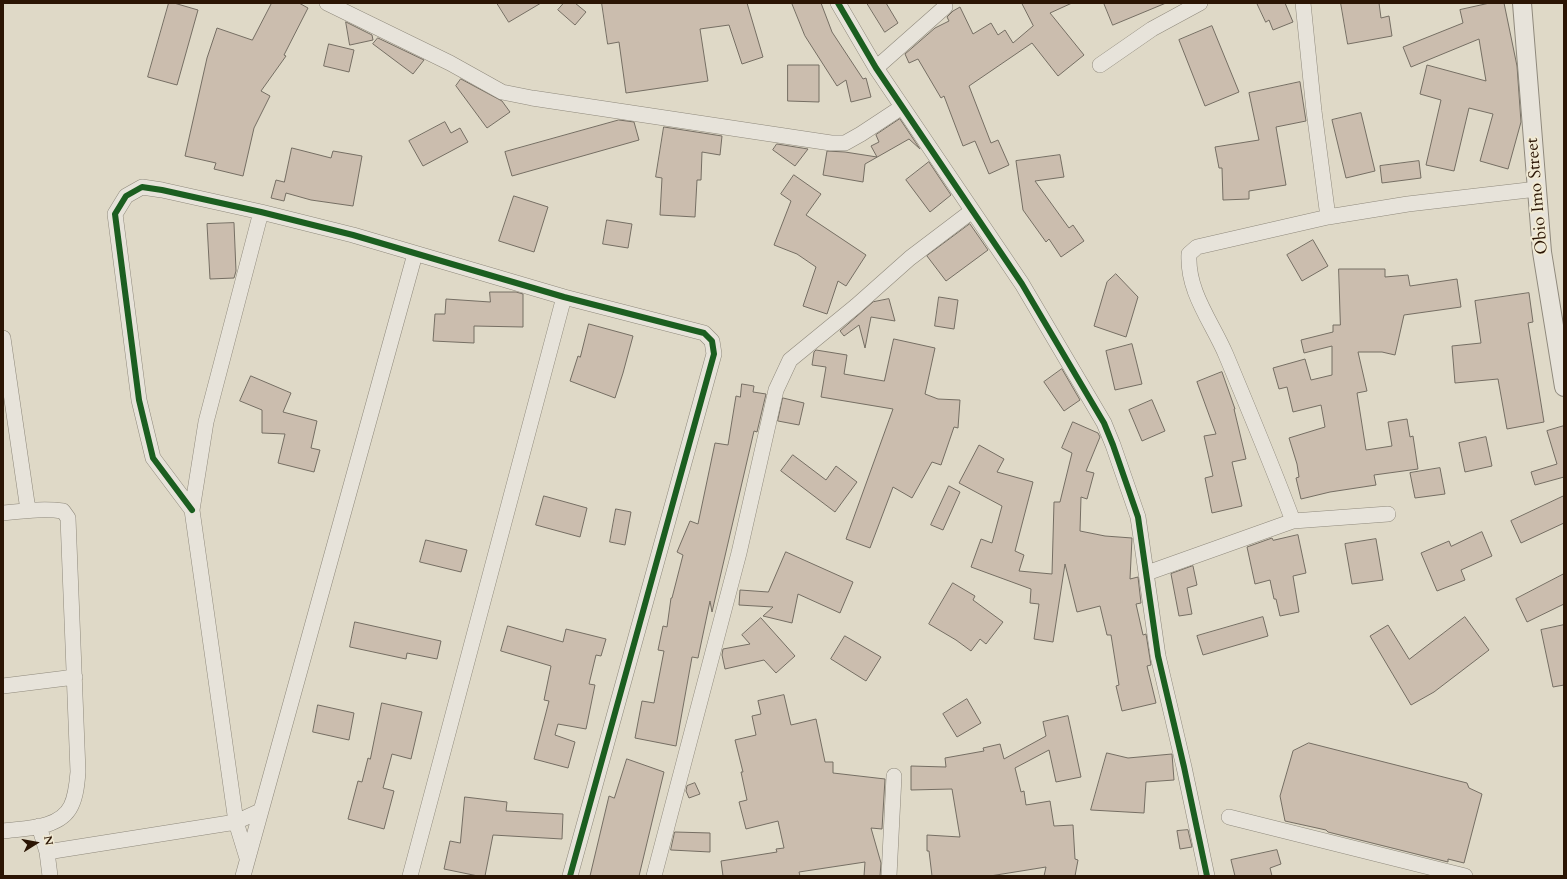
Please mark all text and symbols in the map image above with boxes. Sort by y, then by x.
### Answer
street label: Obio Imo Street [1523,137,1553,255]
north arrow [16,823,56,863]
text: N [40,834,57,847]

